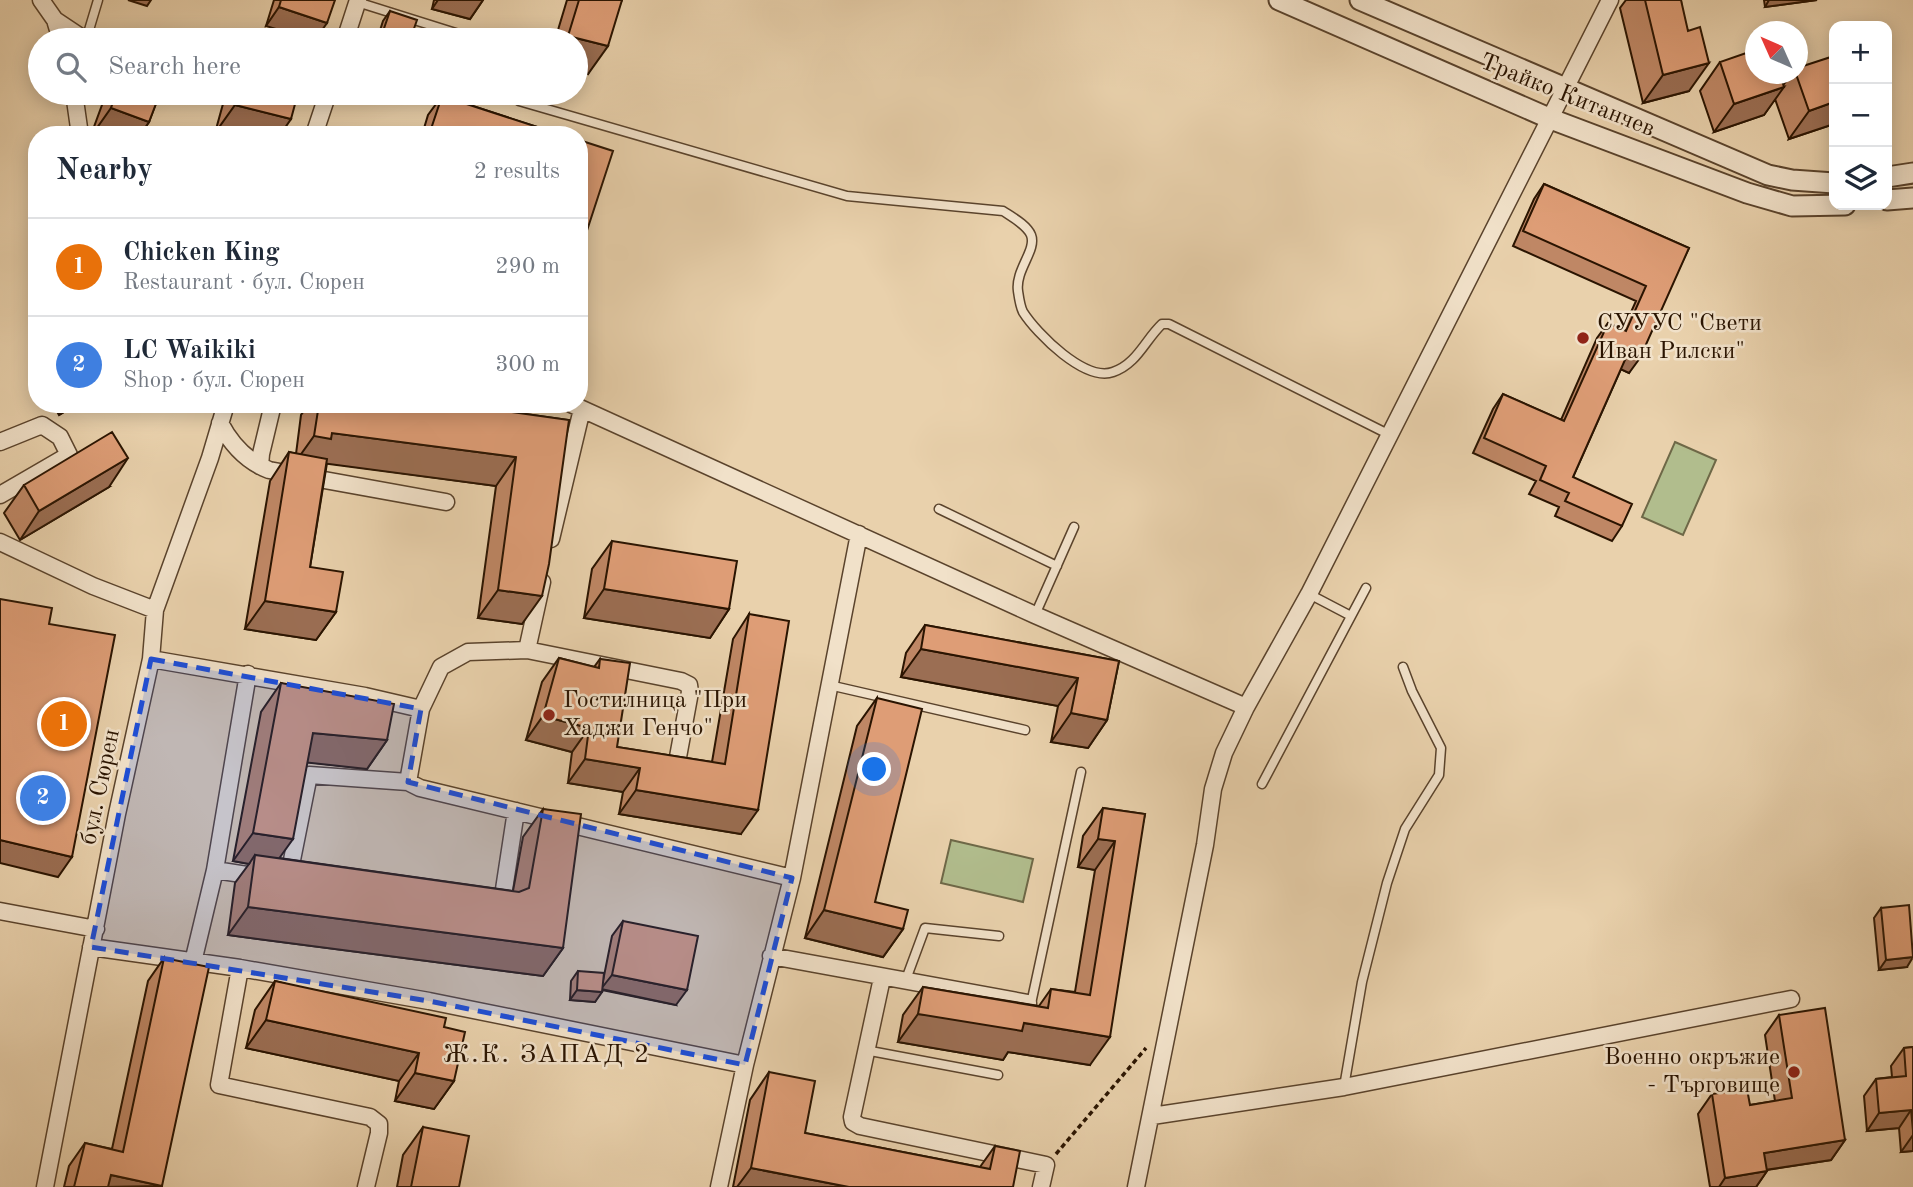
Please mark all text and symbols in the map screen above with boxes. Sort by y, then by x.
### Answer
north arrow [1745,21,1808,84]
map controls [1829,21,1892,210]
button: + [1829,21,1892,84]
search box [28,28,588,105]
icon: search [52,48,90,86]
street label: Трайко Китанчев [1476,50,1658,142]
text: Search here [108,54,241,80]
button: − [1829,84,1892,147]
button: layers [1829,147,1892,210]
text: Nearby [56,156,153,186]
text: 2 results [474,160,560,183]
text: Chicken King [123,240,280,266]
text: 1 [72,255,86,278]
text: 290 m [495,255,560,278]
text: Restaurant · бул. Сюрен [123,271,365,294]
place label: СУУУС "Свети Иван Рилски" [1597,312,1762,364]
marker: СУУУС "Свети Иван Рилски" [1575,330,1591,346]
text: LC Waikiki [123,338,256,364]
text: 2 [72,353,86,376]
text: 300 m [495,353,560,376]
text: Shop · бул. Сюрен [123,369,305,392]
place label: Гостилница "При Хаджи Генчо" [563,689,747,741]
pin: 1 [41,698,87,750]
marker: Гостилница "При Хаджи Генчо" [541,707,557,723]
street label: бул. Сюрен [77,727,125,847]
your location [857,752,891,786]
pin: 2 [20,772,66,824]
district label: Ж.К. ЗАПАД 2 [443,1042,651,1068]
place label: Военно окръжие - Търговище [1604,1046,1780,1098]
marker: Военно окръжие - Търговище [1786,1064,1802,1080]

